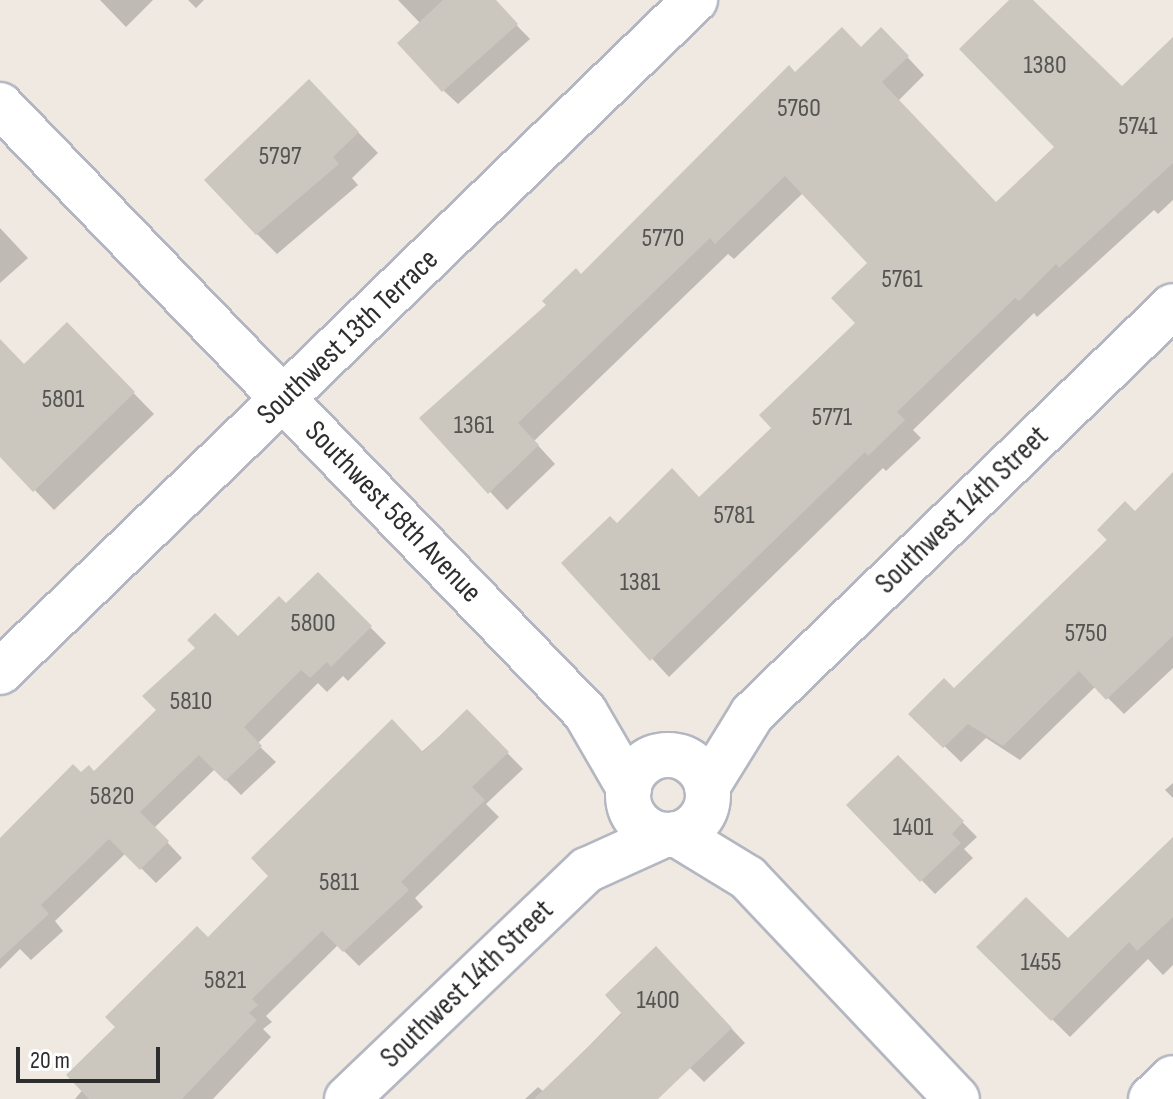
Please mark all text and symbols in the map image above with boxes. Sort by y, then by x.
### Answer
house number: 1380 [1024,50,1066,82]
house number: 5760 [777,93,821,125]
house number: 5741 [1118,111,1158,143]
house number: 5797 [259,141,301,173]
house number: 5770 [642,223,684,255]
street label: Southwest 13th Terrace [250,242,446,432]
house number: 5761 [881,264,923,296]
house number: 5801 [42,384,84,416]
house number: 5771 [812,402,852,434]
house number: 1361 [454,410,494,442]
street label: Southwest 58th Avenue [297,414,489,610]
street label: Southwest 14th Street [868,418,1056,602]
house number: 5781 [713,500,755,532]
house number: 1381 [620,567,660,599]
house number: 5800 [290,608,336,640]
house number: 5750 [1065,618,1107,650]
house number: 5810 [170,686,212,718]
house number: 5820 [90,781,134,813]
house number: 1401 [893,812,933,844]
house number: 5811 [319,867,359,899]
street label: Southwest 14th Street [373,892,561,1076]
house number: 1455 [1021,947,1061,979]
house number: 5821 [204,965,246,997]
house number: 1400 [636,985,680,1017]
scale bar [20,1031,164,1081]
text: 20 m [30,1046,70,1075]

